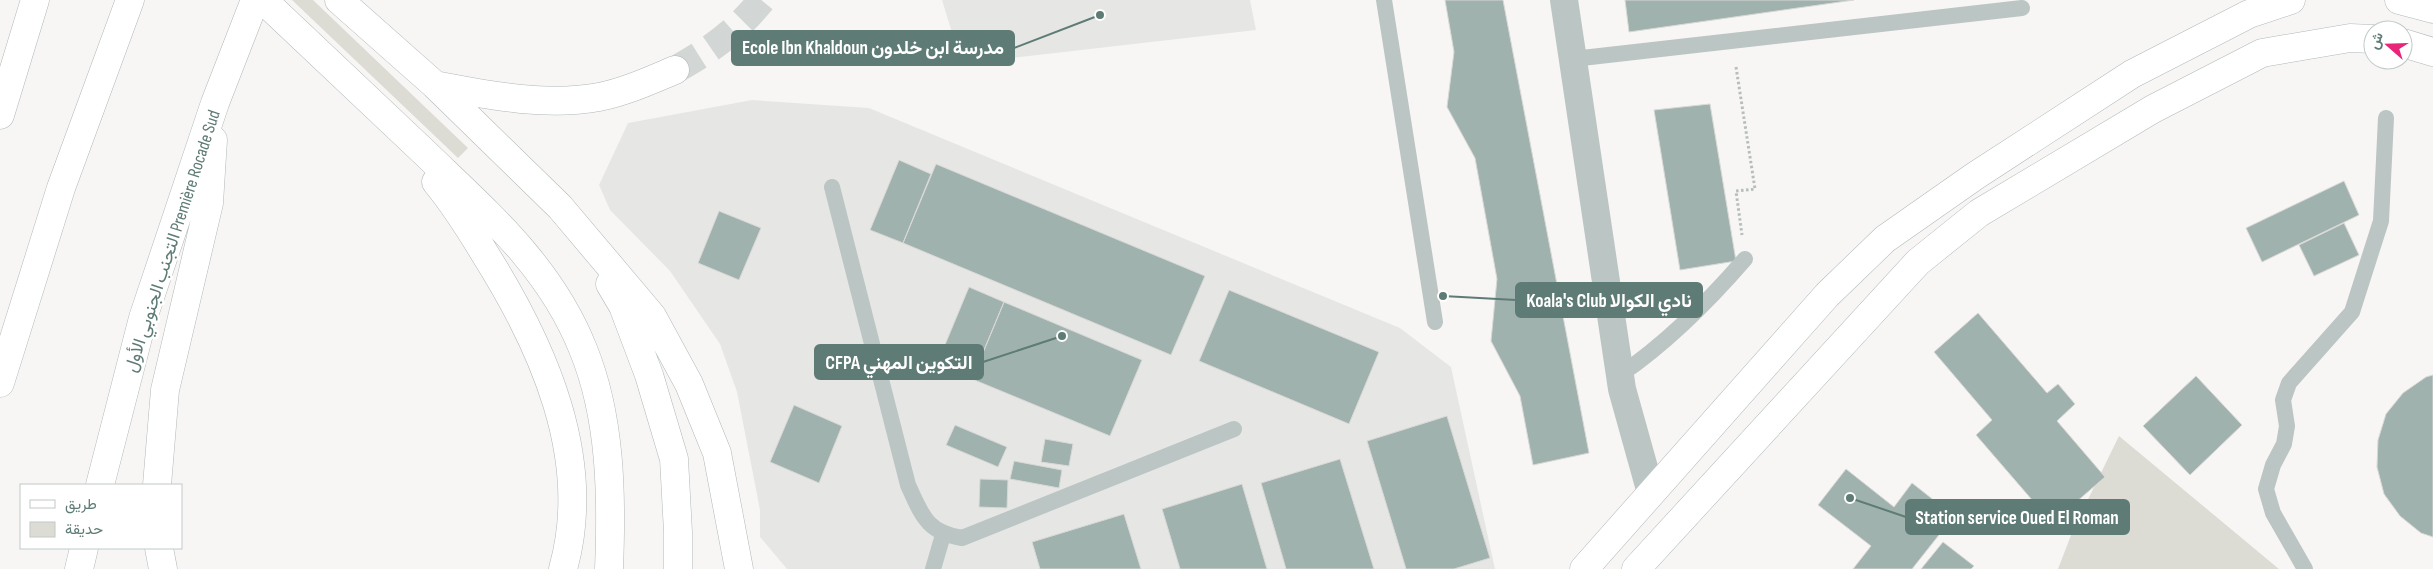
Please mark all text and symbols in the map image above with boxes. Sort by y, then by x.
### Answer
north arrow [2363,20,2413,70]
text: ش [2365,30,2387,52]
callout: Ecole Ibn Khaldoun مدرسة ابن خلدون [732,31,1014,65]
text: Ecole Ibn Khaldoun مدرسة ابن خلدون [742,37,1004,60]
street label: التجنب الجنوبي الأول Première Rocade Sud [120,107,229,376]
callout: Koala's Club نادي الكوالا [1516,283,1702,317]
text: Koala's Club نادي الكوالا [1526,290,1692,317]
callout: CFPA التكوين المهني [815,345,983,379]
text: CFPA التكوين المهني [825,352,973,379]
legend [20,484,182,549]
text: طريق [65,495,97,514]
callout: Station service Oued El Roman [1906,500,2129,534]
text: Station service Oued El Roman [1915,507,2119,530]
text: حديقة [65,520,103,539]

